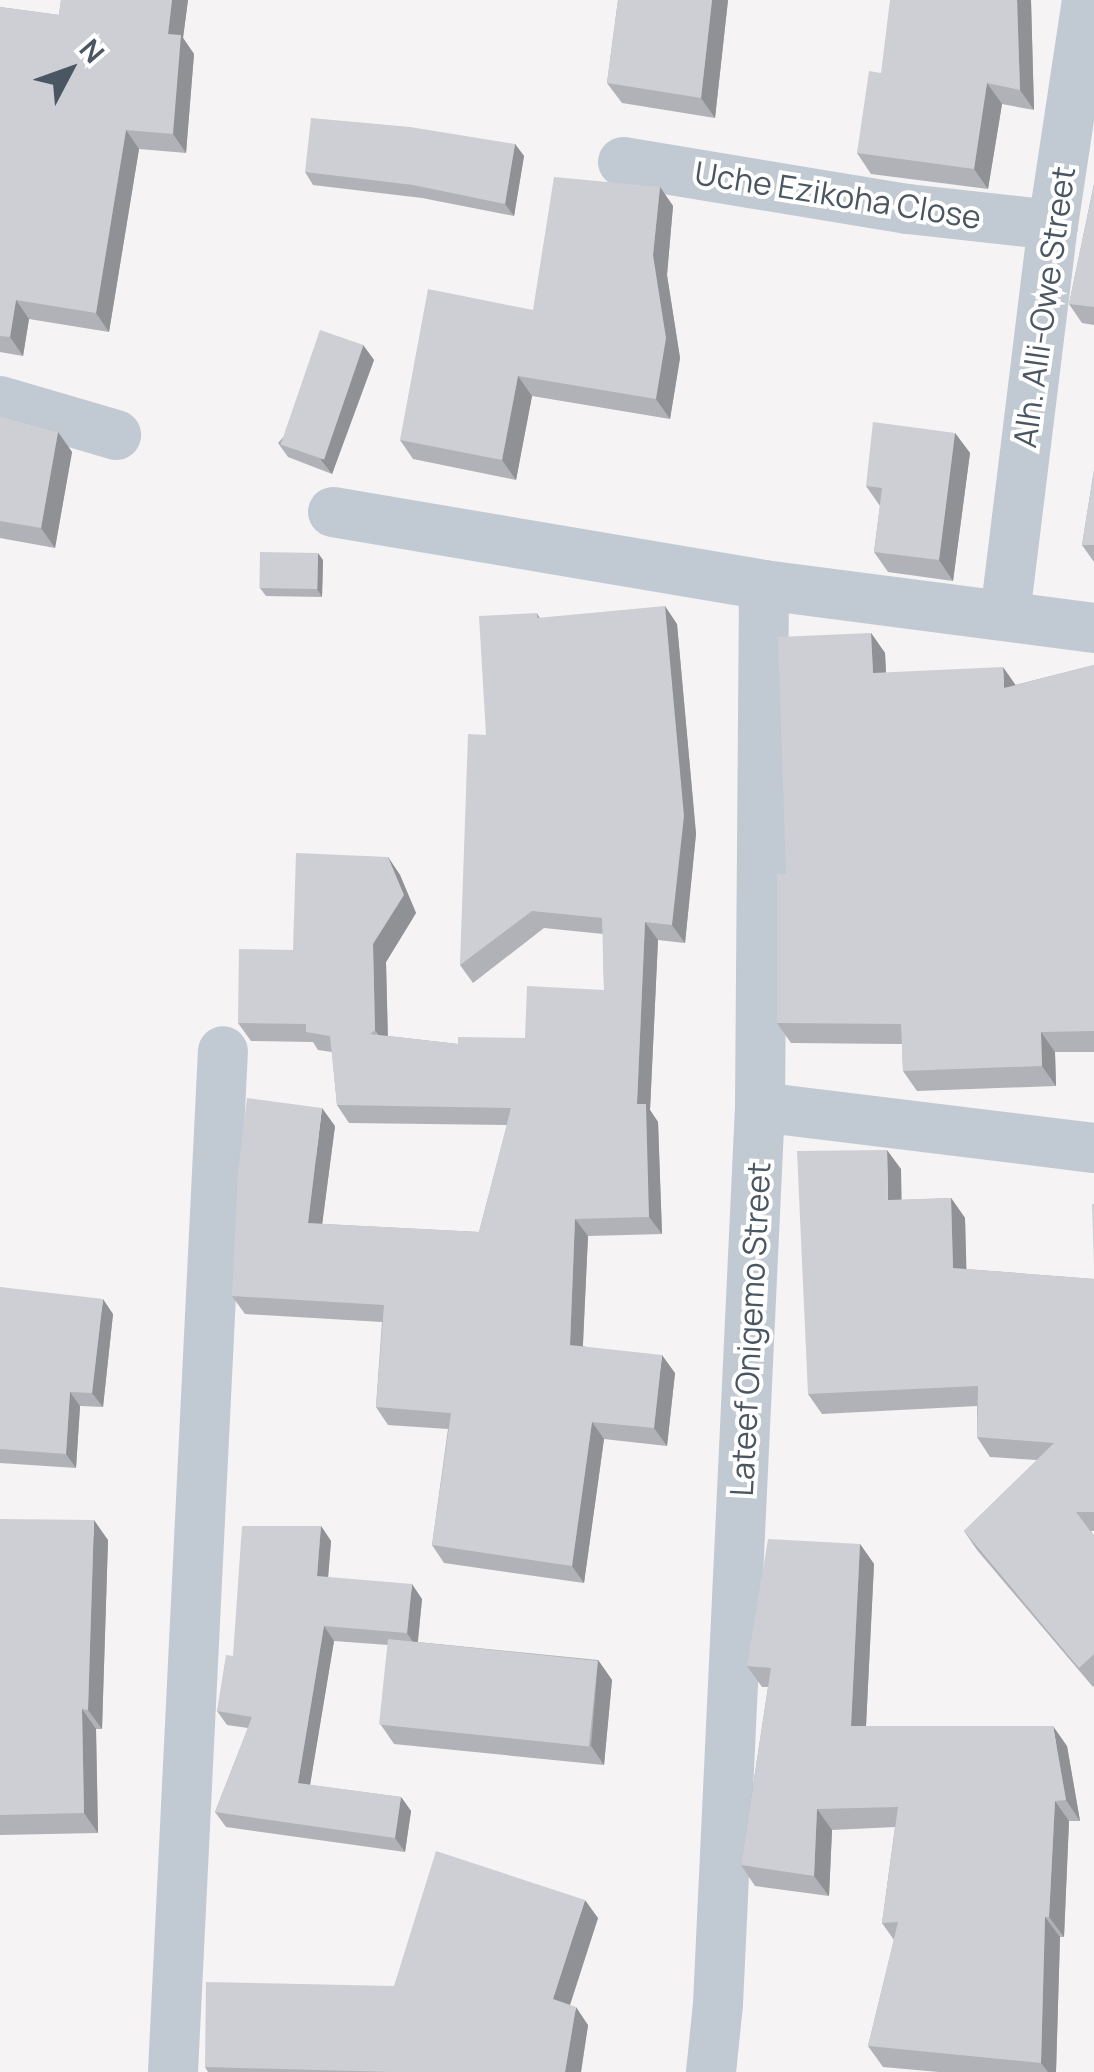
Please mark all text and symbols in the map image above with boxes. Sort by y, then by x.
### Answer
north arrow [20,20,120,120]
text: N [72,30,114,70]
street label: Uche Ezikoha Close [692,153,984,237]
street label: Alh. Alli-Owe Street [1005,164,1083,450]
street label: Lateef Onigemo Street [722,1161,778,1497]

